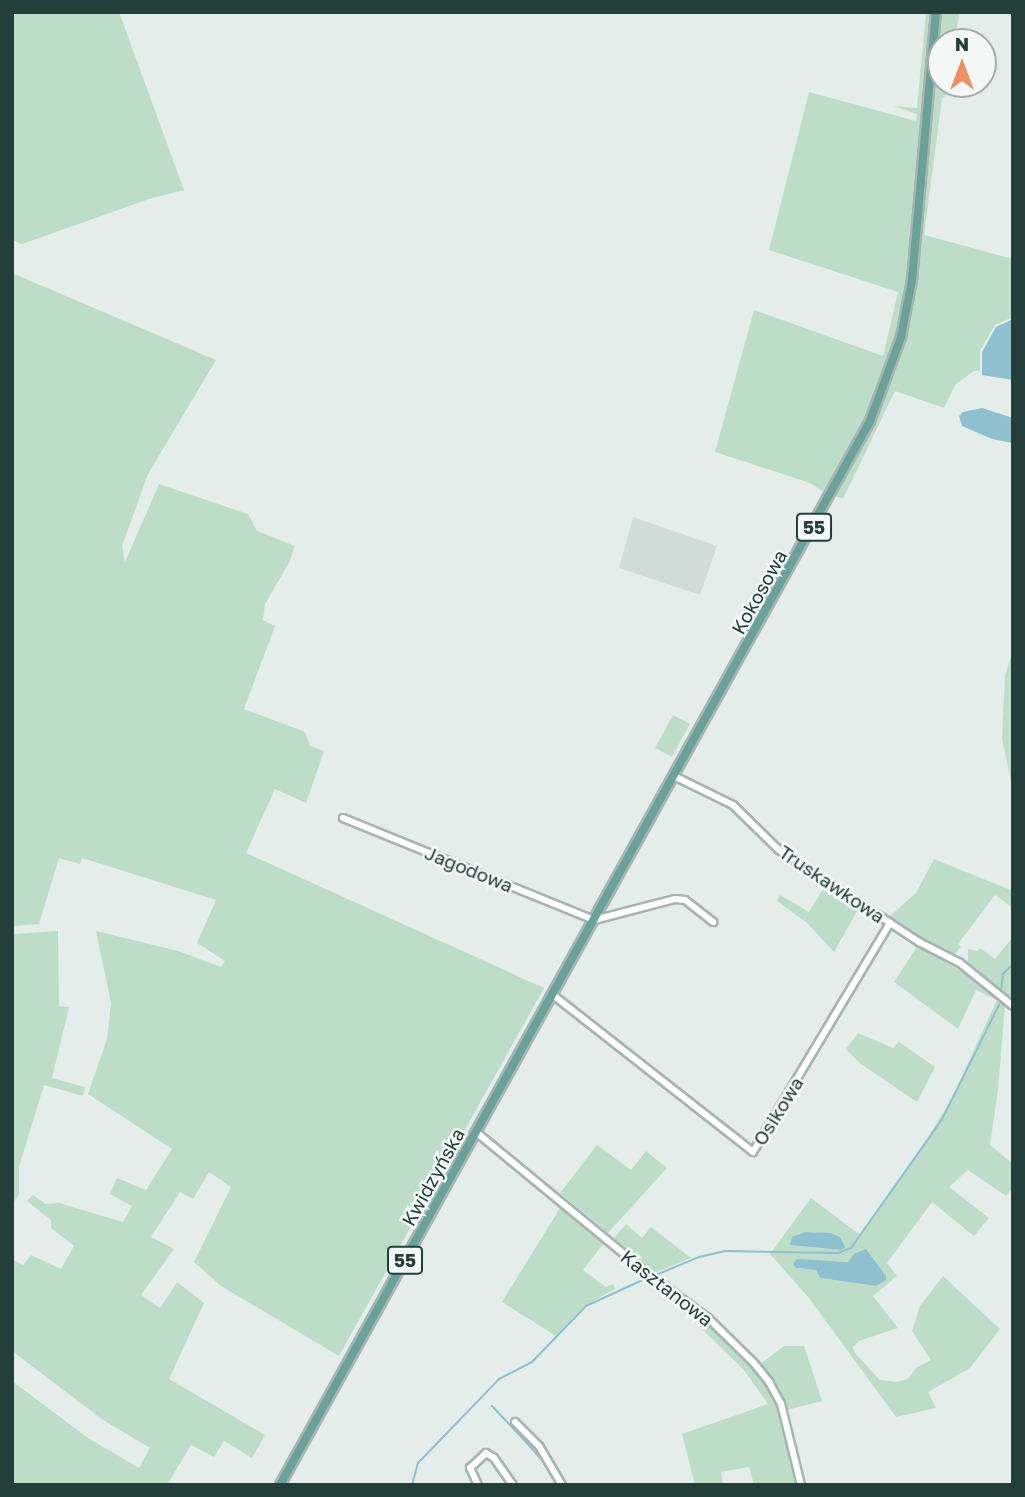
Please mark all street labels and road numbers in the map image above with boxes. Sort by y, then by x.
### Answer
road number: 55 [795,512,833,542]
street label: Kokosowa [727,546,791,638]
street label: Truskawkowa [775,840,889,928]
street label: Jagodowa [422,841,516,897]
street label: Osikowa [748,1073,808,1149]
street label: Kwidzyńska [397,1124,469,1230]
street label: Kasztanowa [616,1245,718,1331]
road number: 55 [386,1246,424,1274]

